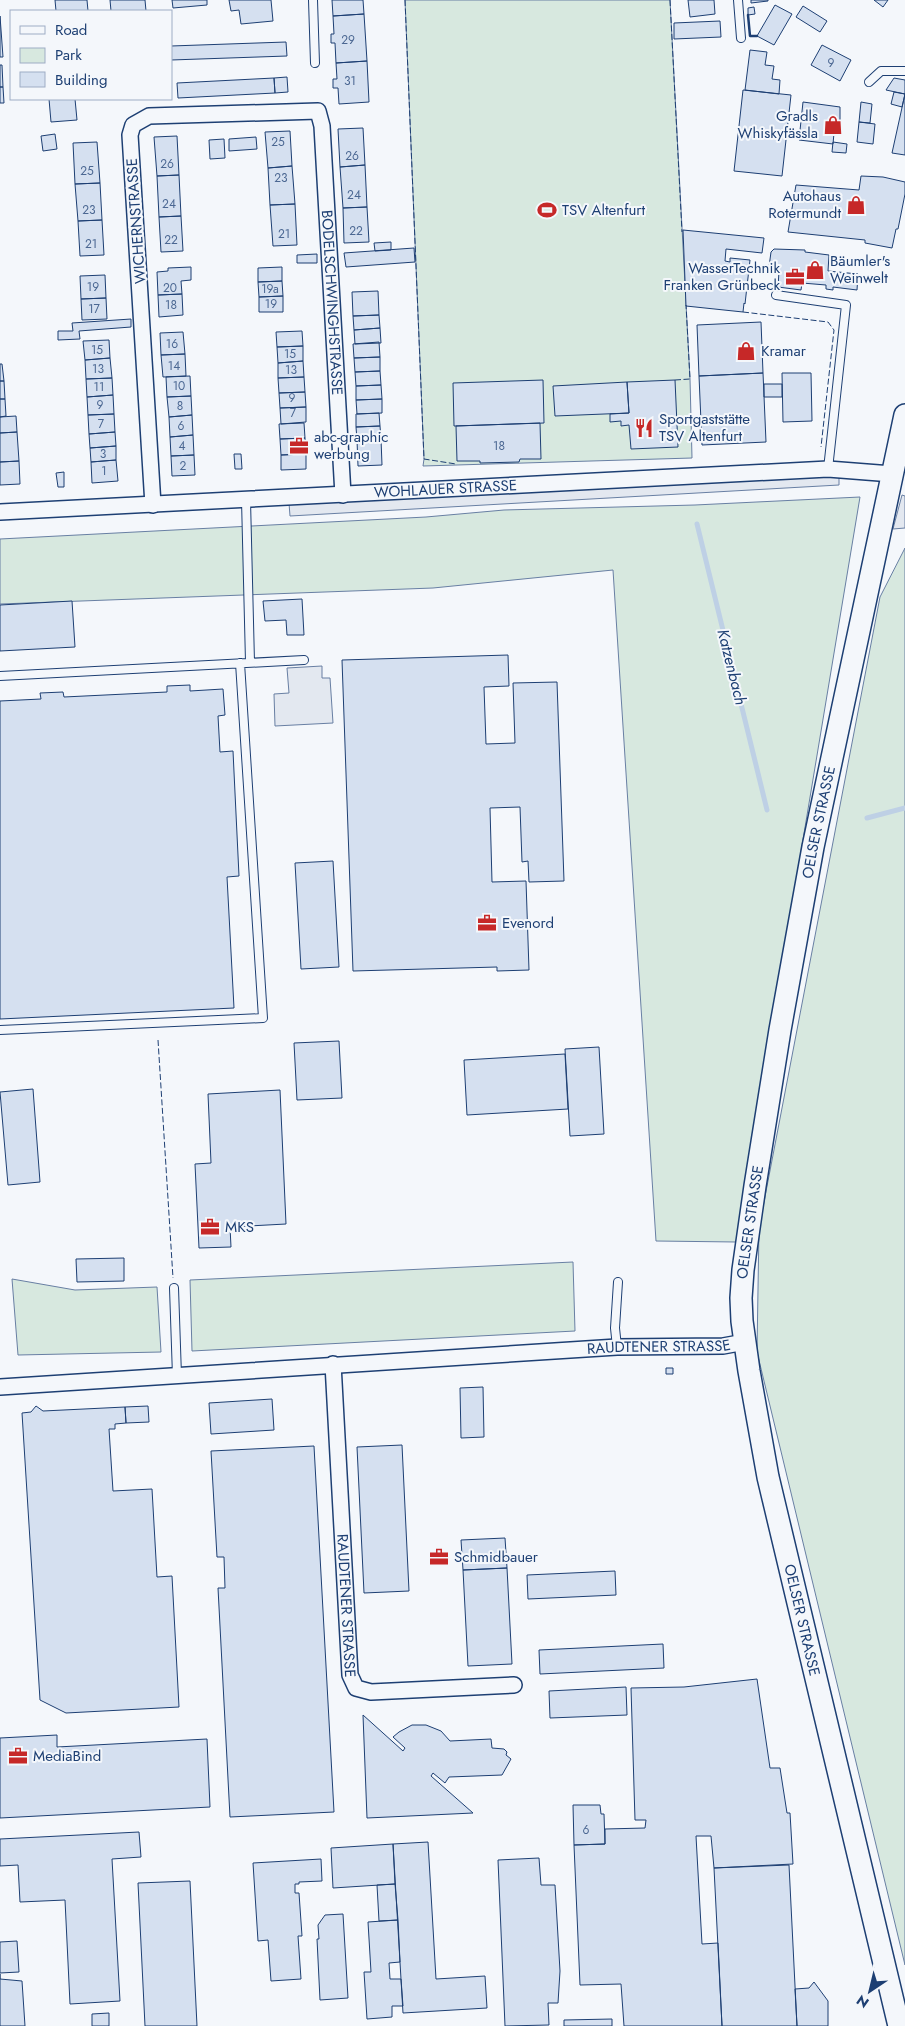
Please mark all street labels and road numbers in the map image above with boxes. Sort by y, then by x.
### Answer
street label: WICHERNSTRASSE [121,157,151,285]
street label: BODELSCHWINGHSTRASSE [316,209,348,396]
street label: WOHLAUER STRASSE [373,474,517,504]
street label: OELSER STRASSE [797,764,841,880]
street label: OELSER STRASSE [731,1164,769,1280]
street label: RAUDTENER STRASSE [586,1334,732,1360]
street label: RAUDTENER STRASSE [331,1533,361,1678]
street label: OELSER STRASSE [778,1562,826,1678]

